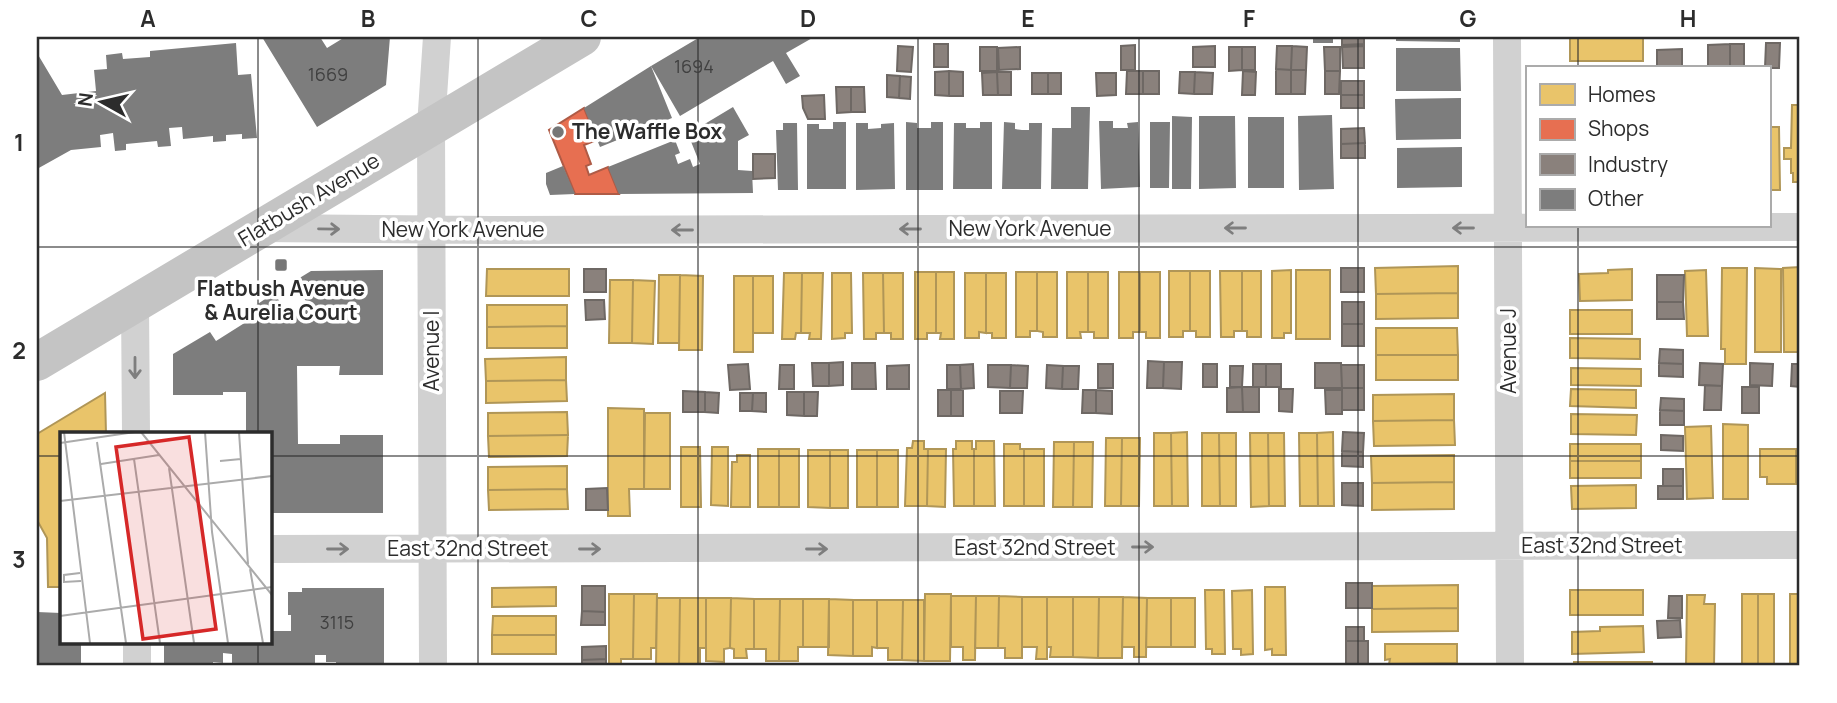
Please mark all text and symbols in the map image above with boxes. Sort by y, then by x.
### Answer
text: A [140,2,156,34]
text: B [361,2,375,34]
text: C [581,2,598,34]
text: D [800,2,816,34]
text: E [1021,2,1035,34]
text: F [1243,2,1255,34]
text: G [1460,2,1477,34]
text: H [1680,2,1696,34]
house number: 1694 [674,54,714,78]
house number: 1669 [308,62,348,86]
north arrow [66,66,136,136]
legend [1526,66,1770,228]
text: Homes [1588,80,1656,108]
text: N [71,91,99,108]
text: Shops [1588,114,1649,142]
place label: The Waffle Box [572,117,723,145]
marker: The Waffle Box [550,124,566,140]
text: 1 [14,126,24,158]
street label: Flatbush Avenue [233,146,384,252]
text: Industry [1588,150,1668,178]
text: Other [1588,184,1644,212]
street label: New York Avenue [948,214,1112,242]
street label: New York Avenue [381,215,545,243]
one-way arrow [1224,221,1247,235]
one-way arrow [1451,221,1474,235]
one-way arrow [317,222,340,236]
one-way arrow [898,222,921,236]
one-way arrow [671,223,694,237]
marker: Flatbush Avenue & Aurelia Court [273,257,289,273]
place label: Flatbush Avenue & Aurelia Court [197,274,365,326]
street label: Avenue J [1494,308,1522,394]
street label: Avenue I [417,311,445,392]
text: 2 [12,334,26,366]
one-way arrow [128,357,142,380]
inset map [60,432,271,644]
street label: East 32nd Street [1521,531,1683,559]
street label: East 32nd Street [954,533,1116,561]
street label: East 32nd Street [387,534,549,562]
one-way arrow [1131,541,1154,554]
one-way arrow [326,542,349,556]
one-way arrow [578,542,601,556]
one-way arrow [805,542,828,556]
text: 3 [12,543,26,575]
house number: 3115 [320,610,354,634]

